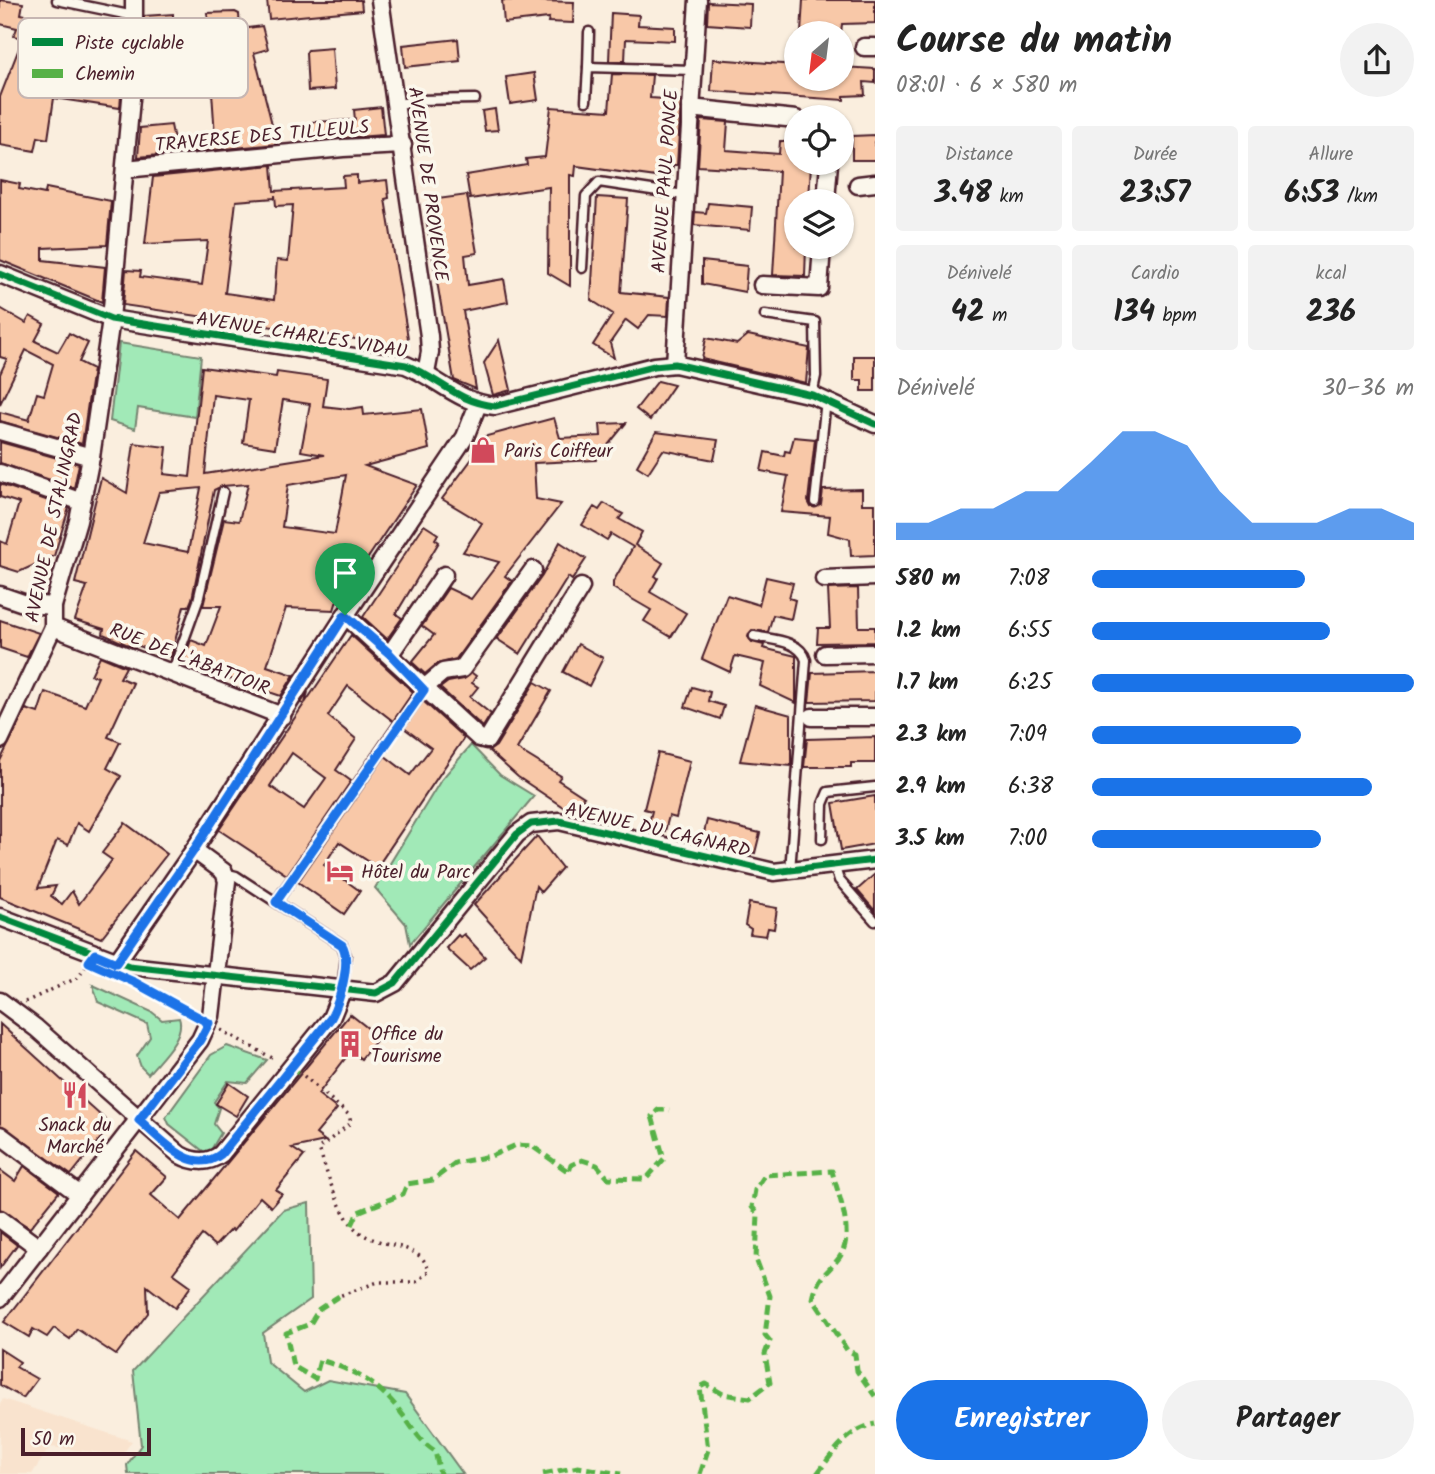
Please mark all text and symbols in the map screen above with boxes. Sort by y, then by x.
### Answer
text: Course du matin [896,12,1172,72]
legend [18,18,248,98]
north arrow [784,21,854,91]
map controls [784,21,854,259]
button: share [1340,23,1414,97]
text: Piste cyclable [75,29,184,59]
text: Chemin [75,60,135,90]
text: 08:01 · 6 × 580 m [896,68,1077,104]
street label: AVENUE DE PROVENCE [399,85,456,284]
street label: AVENUE PAUL PONCE [645,87,687,274]
button: locate [784,105,854,175]
street label: TRAVERSE DES TILLEULS [154,113,370,161]
text: Distance [945,140,1013,170]
text: Durée [1133,140,1177,170]
text: Allure [1309,140,1353,170]
text: 3.48 [934,170,992,218]
text: 23:57 [1120,170,1190,218]
text: 6:53 [1284,170,1339,218]
text: km [992,182,1024,212]
text: /km [1339,182,1378,212]
button: layers [784,189,854,259]
text: Dénivelé [947,259,1011,289]
text: Cardio [1130,259,1180,289]
text: kcal [1316,259,1346,289]
text: 42 [951,289,985,337]
text: 134 [1113,289,1155,337]
text: 236 [1306,289,1356,337]
text: m [985,301,1007,331]
text: bpm [1155,301,1197,331]
street label: AVENUE CHARLES VIDAU [194,305,409,367]
text: Dénivelé [896,371,974,407]
text: 30–36 m [1322,371,1414,407]
street label: AVENUE DE STALINGRAD [18,410,92,625]
shop icon: Paris Coiffeur [468,435,498,465]
place label: Paris Coiffeur [504,437,614,467]
pin [315,543,375,615]
icon: arrive [326,554,364,592]
text: 580 m [896,561,961,597]
text: 7:08 [1008,561,1050,597]
text: 1.2 km [896,613,961,649]
text: 6:55 [1008,613,1051,649]
street label: RUE DE L'ABATTOIR [105,615,274,704]
text: 1.7 km [896,665,958,701]
text: 6:25 [1008,665,1052,701]
text: 2.3 km [896,717,966,753]
text: 7:09 [1008,717,1047,753]
text: 2.9 km [896,769,966,805]
text: 6:38 [1008,769,1053,805]
street label: AVENUE DU CAGNARD [562,795,753,867]
text: 3.5 km [896,821,965,857]
text: 7:00 [1008,821,1047,857]
hotel icon: Hôtel du Parc [325,856,355,886]
place label: Hôtel du Parc [361,858,471,888]
place label: Office du Tourisme [371,1020,443,1072]
building icon: Office du Tourisme [335,1029,365,1059]
restaurant icon: Snack du Marché [60,1080,90,1110]
place label: Snack du Marché [39,1111,111,1163]
button: Enregistrer [896,1380,1148,1460]
button: Partager [1162,1380,1414,1460]
scale bar [21,1425,150,1457]
text: 50 m [32,1425,74,1455]

